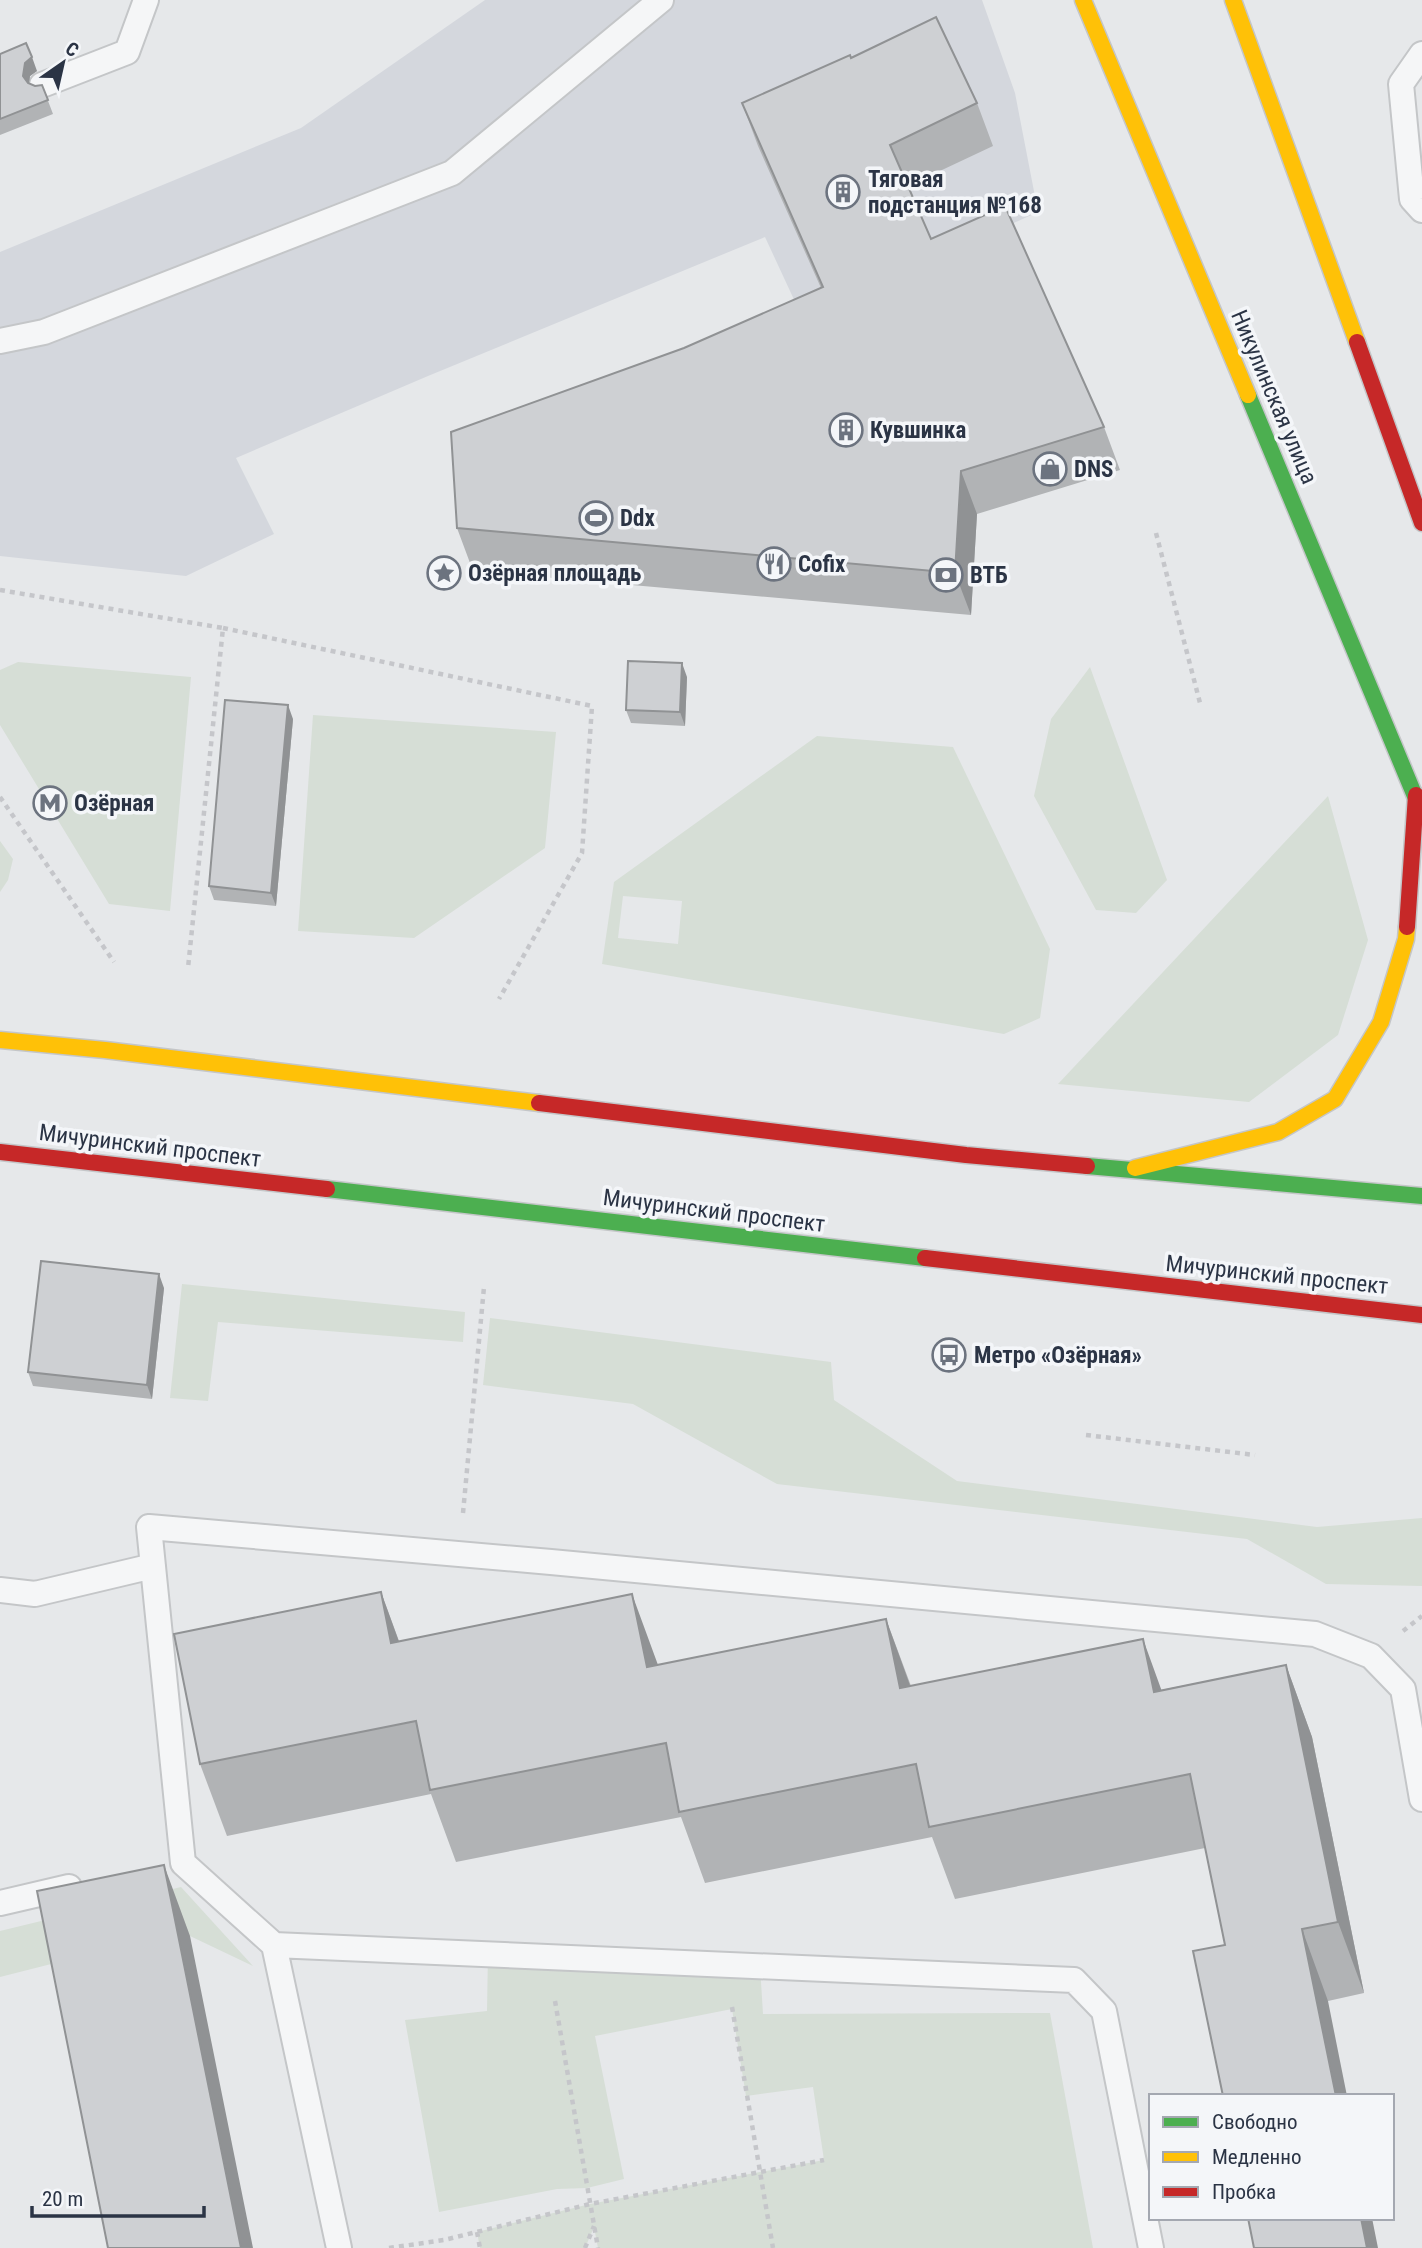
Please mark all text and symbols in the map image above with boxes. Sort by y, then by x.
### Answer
north arrow [28,28,98,98]
text: С [61,37,83,62]
place label: Тяговая подстанция №168 [868,166,1042,219]
building icon: Тяговая подстанция №168 [824,173,862,211]
street label: Никулинская улица [1225,306,1323,488]
building icon: Кувшинка [827,411,865,449]
place label: Кувшинка [870,417,966,444]
shop icon: DNS [1031,450,1069,488]
place label: DNS [1074,456,1114,483]
sports icon: Ddx [577,499,615,537]
place label: Ddx [620,505,655,532]
restaurant icon: Cofix [755,545,793,583]
place label: Cofix [798,551,846,578]
place icon: Озёрная площадь [425,554,463,592]
bank icon: ВТБ [927,556,965,594]
place label: Озёрная площадь [468,560,641,587]
place label: ВТБ [970,562,1008,589]
metro station icon: Озёрная [31,784,69,822]
place label: Озёрная [74,790,154,817]
street label: Мичуринский проспект [37,1119,263,1173]
street label: Мичуринский проспект [601,1184,827,1238]
street label: Мичуринский проспект [1164,1250,1390,1300]
bus stop icon: Метро «Озёрная» [930,1336,968,1374]
place label: Метро «Озёрная» [974,1342,1142,1369]
legend [1149,2094,1394,2220]
text: Свободно [1212,2110,1298,2134]
text: Медленно [1212,2145,1301,2169]
scale bar [32,2174,203,2218]
text: Пробка [1212,2180,1276,2204]
text: 20 m [42,2187,83,2211]

